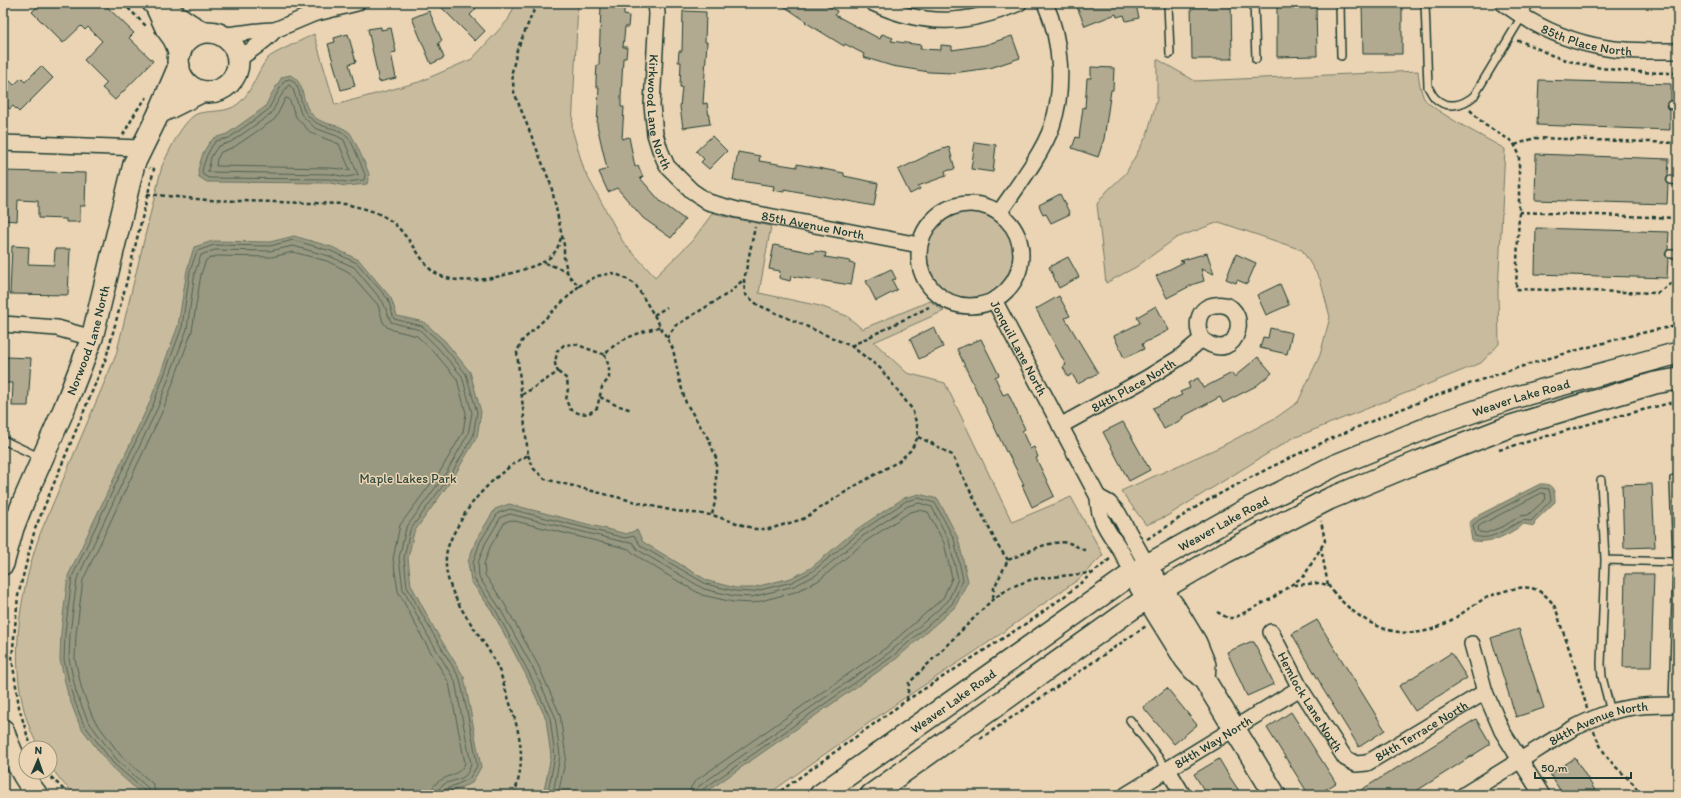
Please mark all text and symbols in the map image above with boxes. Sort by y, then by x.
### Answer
street label: 85th Place North [1539,20,1633,58]
street label: Kirkwood Lane North [644,54,675,172]
street label: 85th Avenue North [760,207,866,242]
street label: Norwood Lane North [63,284,112,397]
street label: Jonquil Lane North [988,297,1051,398]
street label: 84th Place North [1088,355,1178,415]
street label: Weaver Lake Road [1470,375,1571,419]
park label: Maple Lakes Park [359,471,457,486]
street label: Weaver Lake Road [1175,492,1271,554]
street label: Hemlock Lane North [1275,649,1346,754]
street label: Weaver Lake Road [907,665,999,736]
street label: 84th Terrace North [1372,697,1471,764]
street label: 84th Avenue North [1546,698,1649,748]
street label: 84th Way North [1171,712,1255,771]
north arrow [18,740,58,780]
text: N [34,744,42,757]
scale bar [1535,754,1631,780]
text: 50 m [1541,761,1567,775]

